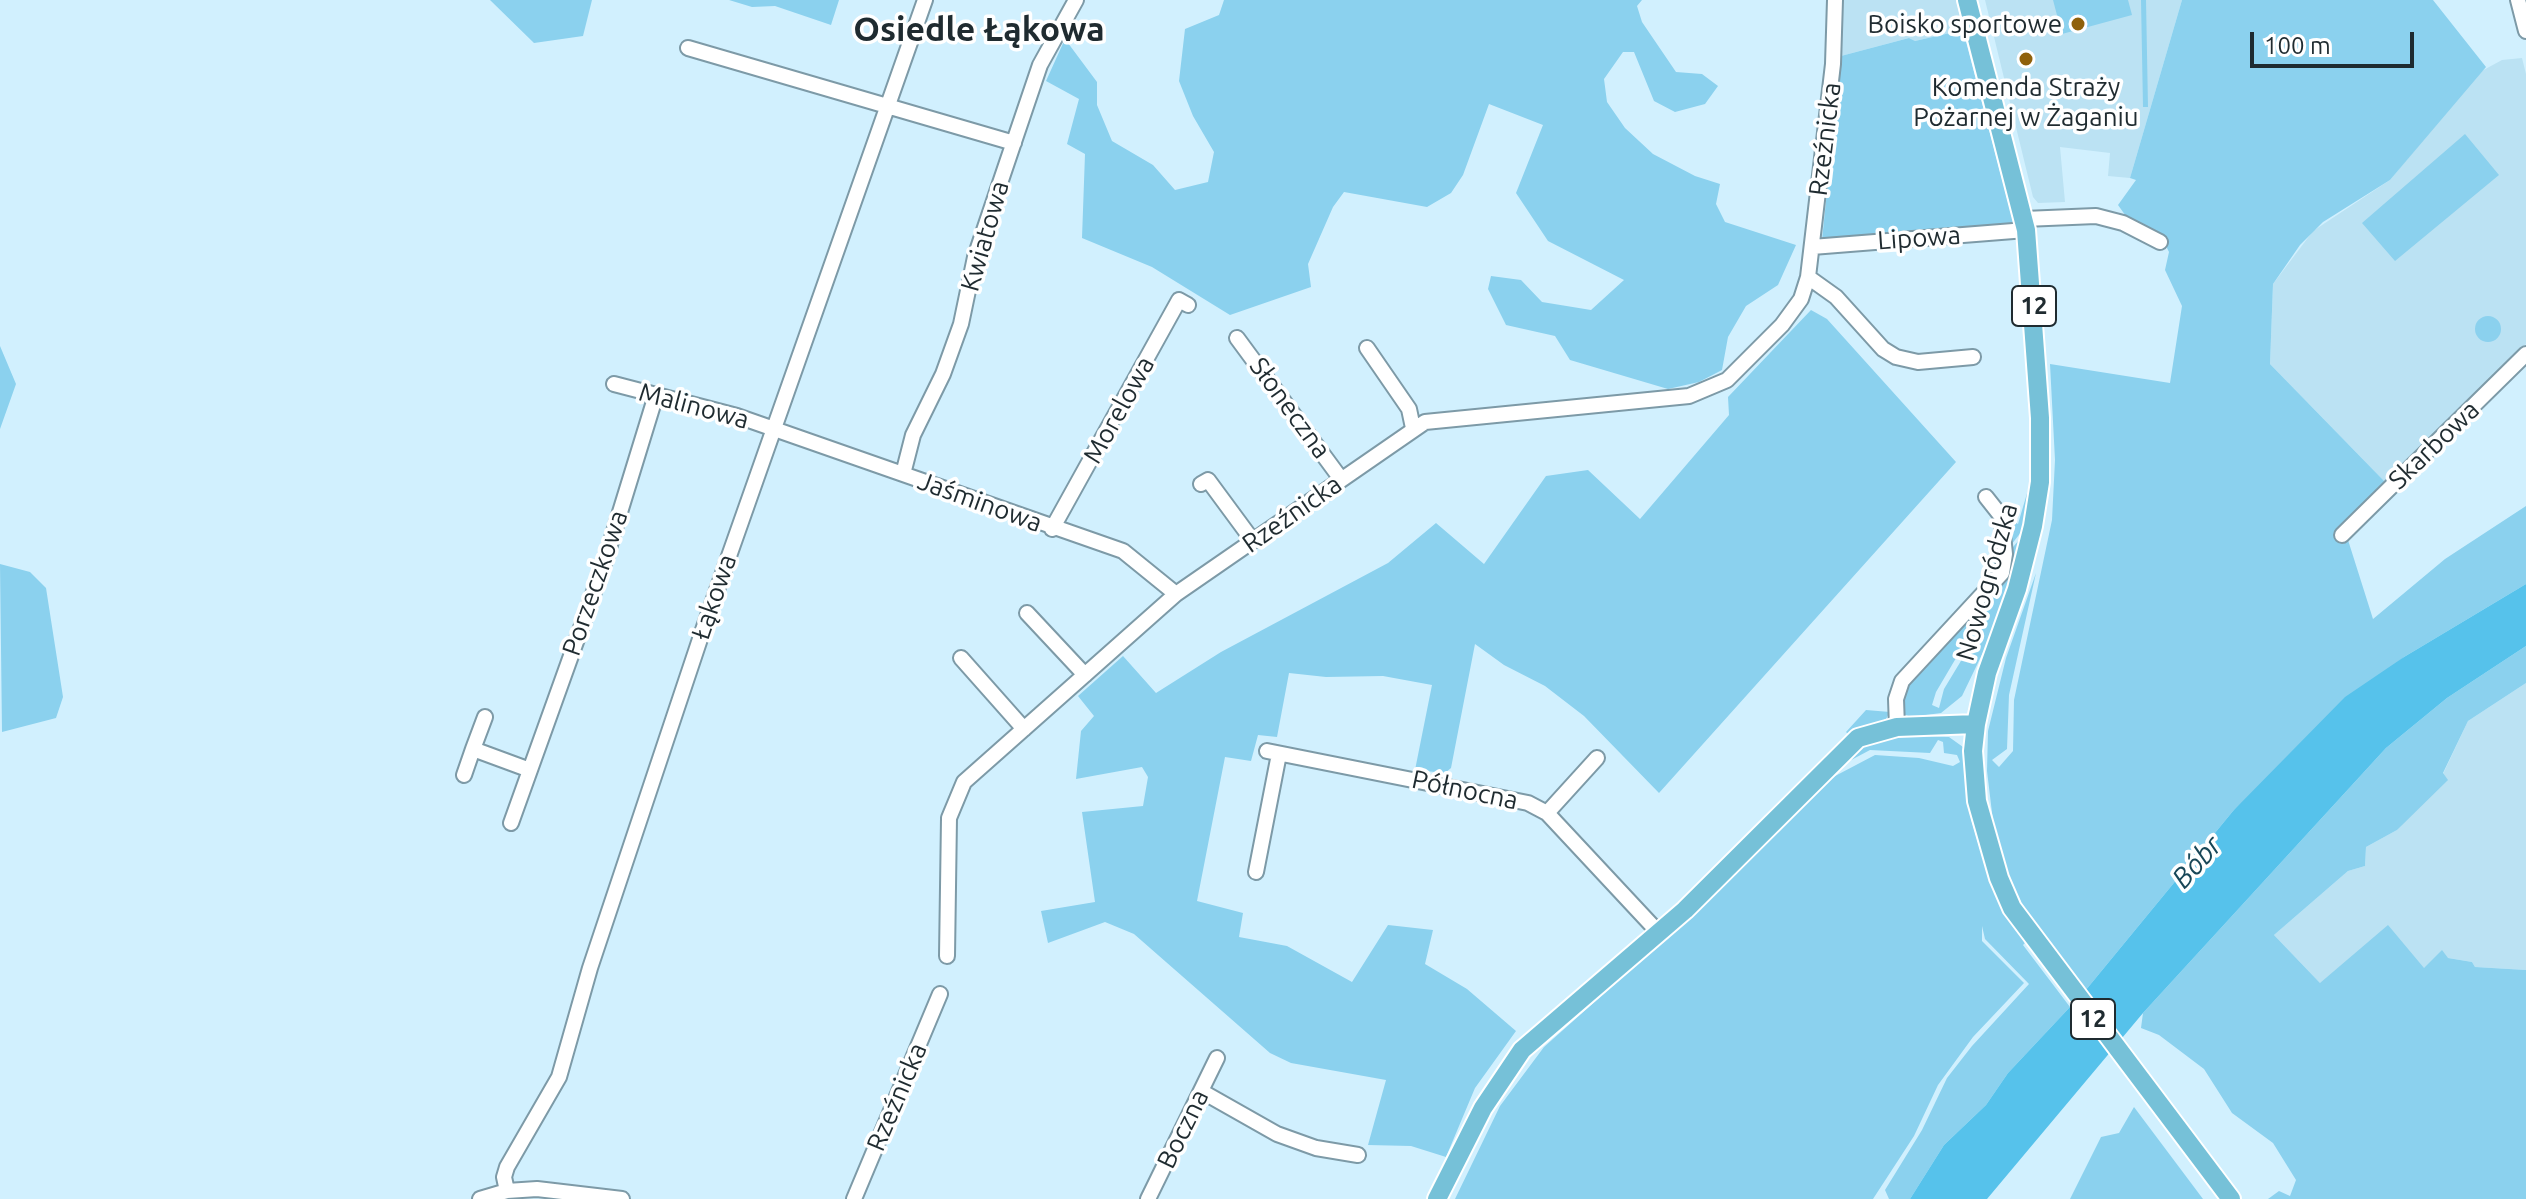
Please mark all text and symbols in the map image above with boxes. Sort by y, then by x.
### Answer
place label: Boisko sportowe [1867,8,2062,40]
district label: Osiedle Łąkowa [853,10,1105,50]
marker: Boisko sportowe [2069,15,2087,33]
scale bar [2254,16,2418,66]
text: 100 m [2264,32,2331,59]
marker: Komenda Straży Pożarnej w Żaganiu [2017,50,2035,68]
place label: Komenda Straży Pożarnej w Żaganiu [1913,71,2139,132]
street label: Rzeźnicka [1803,80,1847,198]
street label: Kwiatowa [954,177,1016,295]
street label: Lipowa [1876,220,1962,256]
road number: 12 [2012,286,2056,326]
street label: Morelowa [1077,351,1161,469]
street label: Słoneczna [1243,351,1337,465]
street label: Malinowa [636,376,752,436]
street label: Skarbowa [2382,394,2486,496]
street label: Jaśminowa [914,465,1046,539]
street label: Rzeźnicka [1236,468,1348,560]
street label: Nowogródzka [1950,499,2024,665]
street label: Porzeczkowa [556,506,634,660]
street label: Łąkowa [685,550,743,644]
street label: Północna [1409,764,1521,816]
water label: Bóbr [2165,829,2229,895]
road number: 12 [2071,999,2115,1039]
street label: Rzeźnicka [860,1038,934,1156]
street label: Boczna [1151,1084,1215,1174]

